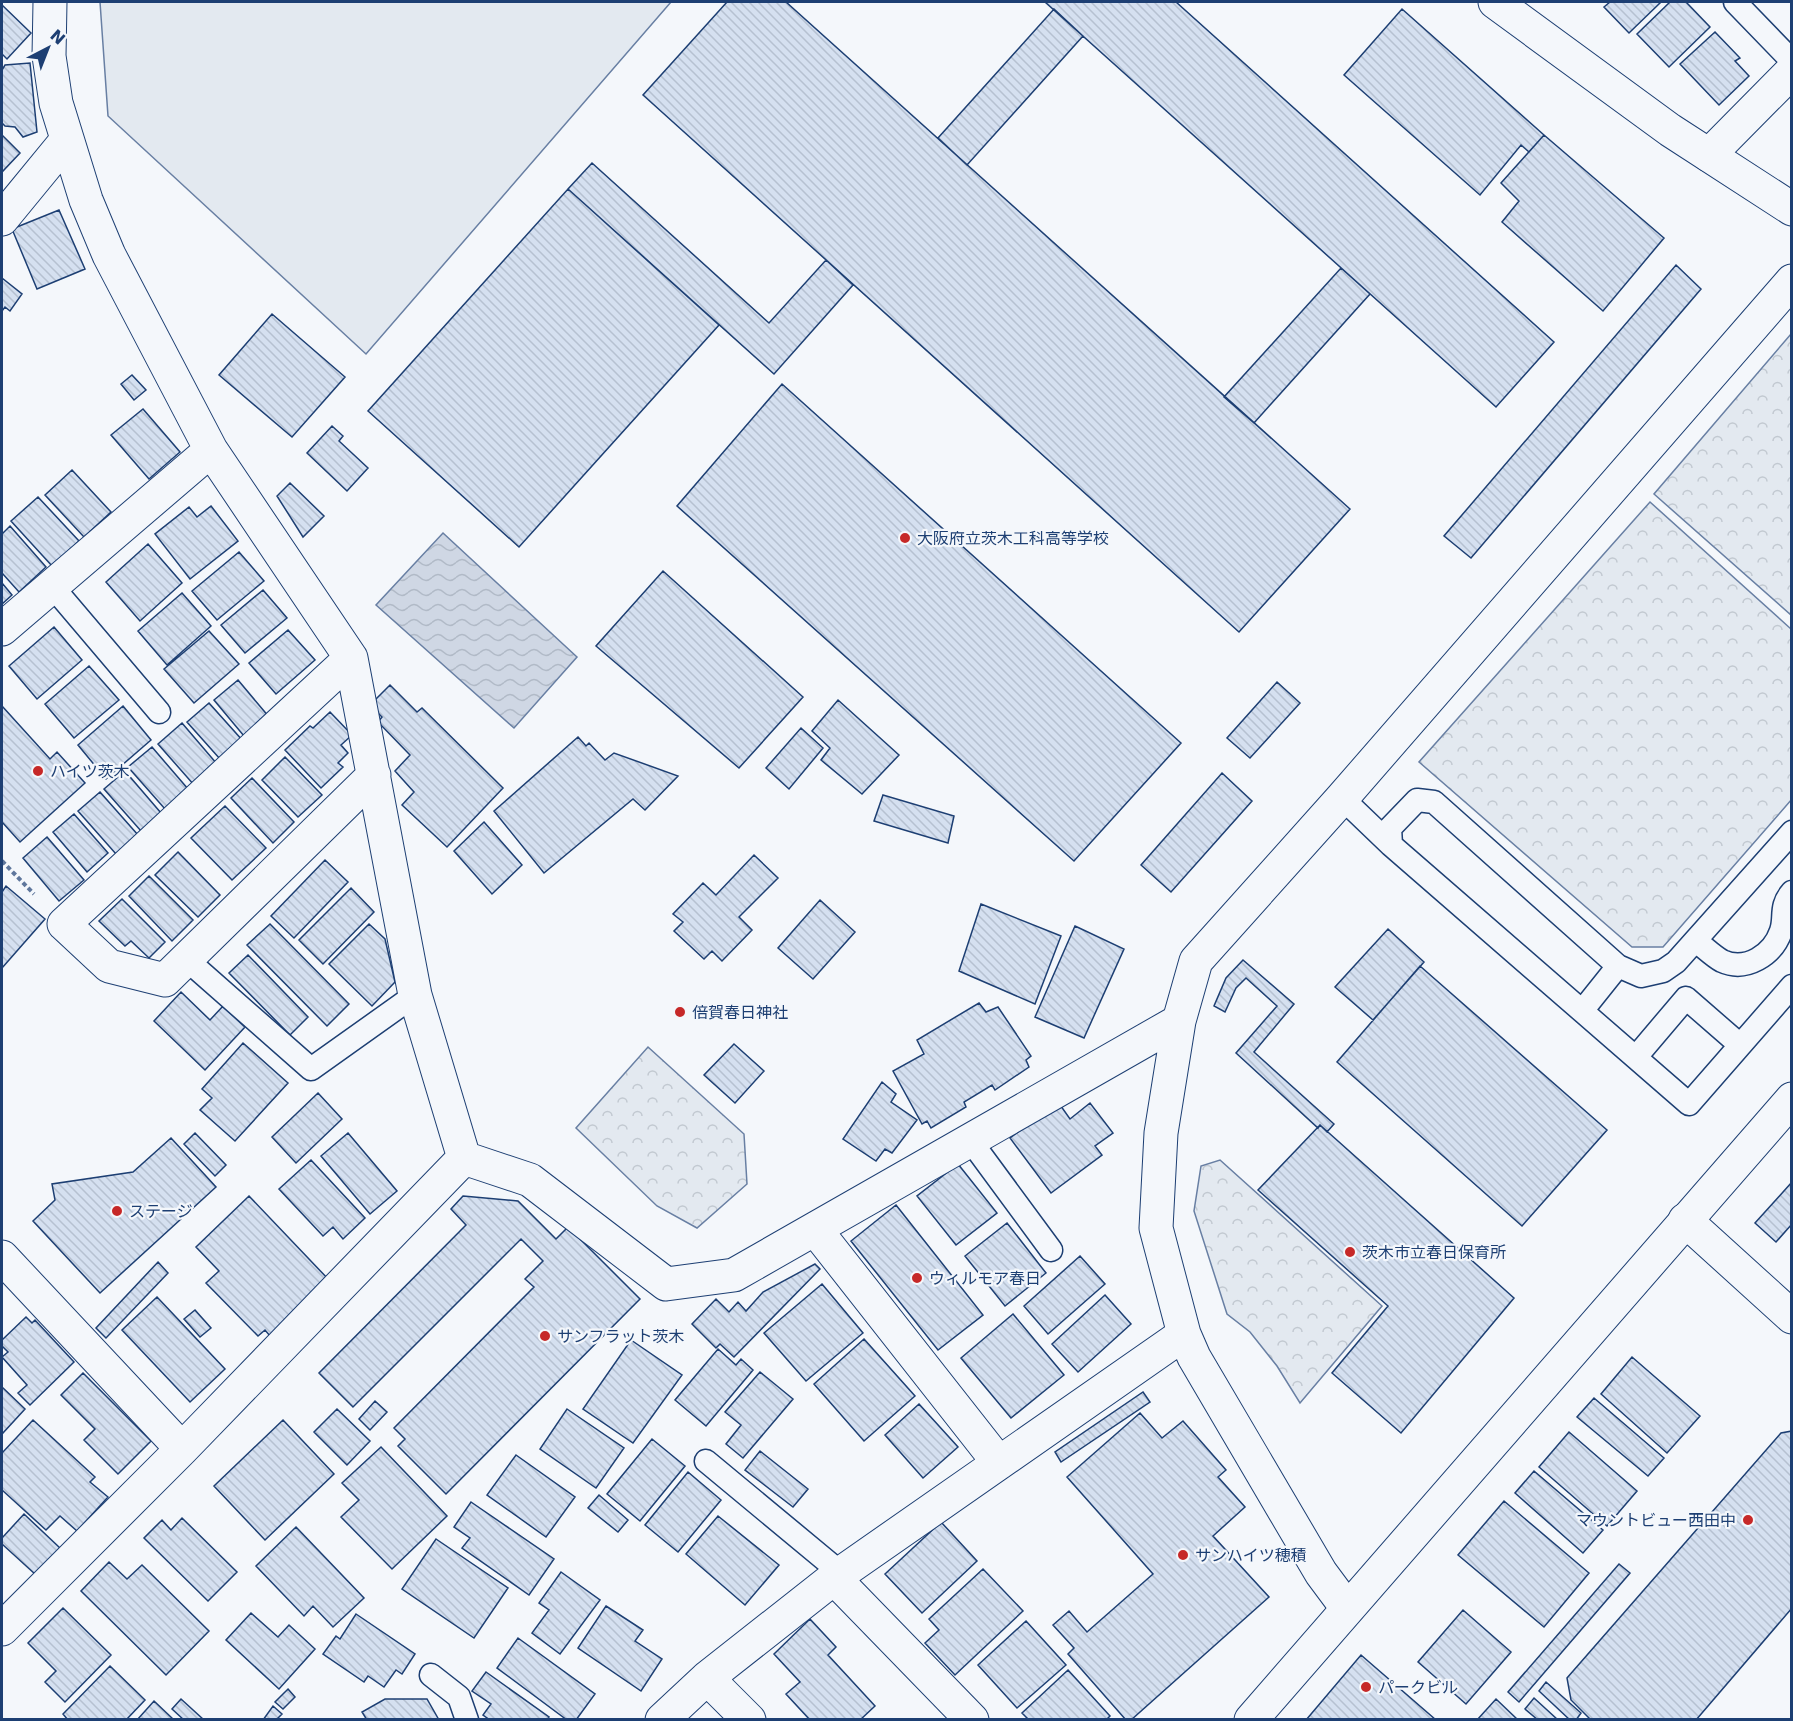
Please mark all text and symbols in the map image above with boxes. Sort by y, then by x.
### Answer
north arrow [18,18,78,78]
text: N [46,26,69,49]
place label: 大阪府立茨木工科高等学校 [917,529,1109,548]
marker: 大阪府立茨木工科高等学校 [898,531,912,545]
place label: ハイツ茨木 [50,762,130,781]
marker: ハイツ茨木 [31,764,45,778]
place label: 倍賀春日神社 [692,1003,788,1022]
marker: 倍賀春日神社 [673,1005,687,1019]
place label: ステージ [129,1202,193,1221]
marker: ステージ [110,1204,124,1218]
place label: 茨木市立春日保育所 [1362,1243,1506,1262]
marker: 茨木市立春日保育所 [1343,1245,1357,1259]
place label: ウィルモア春日 [929,1269,1041,1288]
marker: ウィルモア春日 [910,1271,924,1285]
place label: サンフラット茨木 [557,1327,685,1346]
marker: サンフラット茨木 [538,1329,552,1343]
place label: マウントビュー西田中 [1576,1511,1736,1530]
marker: マウントビュー西田中 [1741,1513,1755,1527]
place label: サンハイツ穂積 [1195,1546,1307,1565]
marker: サンハイツ穂積 [1176,1548,1190,1562]
place label: パークビル [1378,1678,1458,1697]
marker: パークビル [1359,1680,1373,1694]

